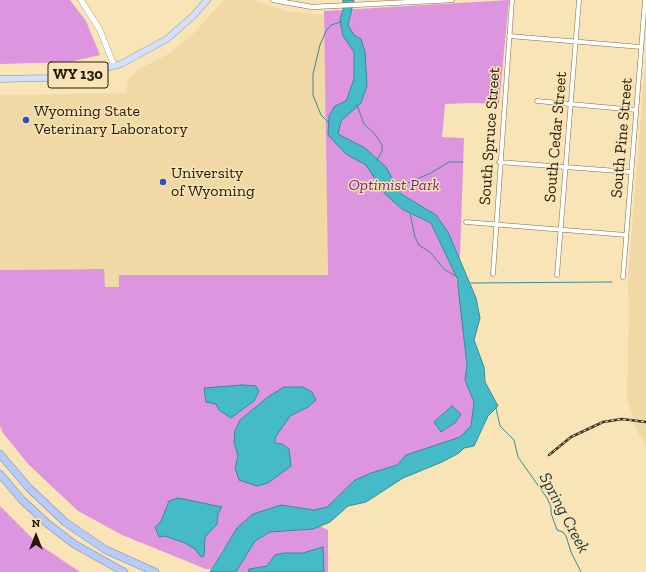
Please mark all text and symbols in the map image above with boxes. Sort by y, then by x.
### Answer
road number: WY 130 [48,62,108,88]
street label: South Spruce Street [476,67,504,205]
street label: South Cedar Street [541,71,571,203]
street label: South Pine Street [607,77,637,199]
place label: Wyoming State Veterinary Laboratory [34,101,188,139]
marker: Wyoming State Veterinary Laboratory [21,115,31,125]
place label: University of Wyoming [171,163,255,201]
park label: Optimist Park [348,175,440,195]
marker: University of Wyoming [158,177,168,187]
water label: Spring Creek [534,469,594,557]
north arrow [16,516,56,556]
text: N [32,517,40,530]

